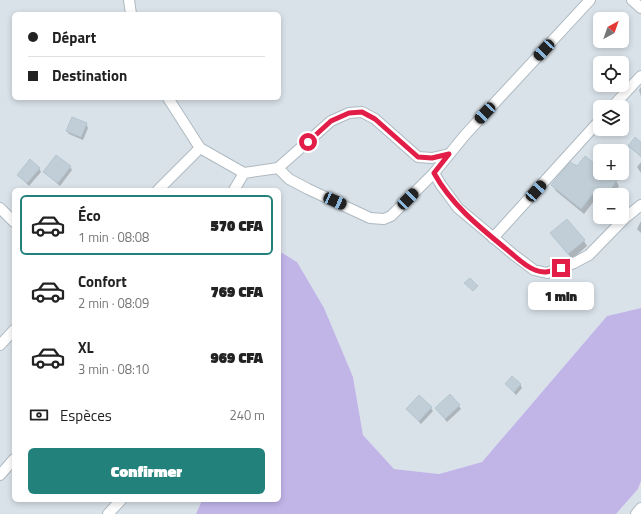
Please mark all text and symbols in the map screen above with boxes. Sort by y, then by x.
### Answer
north arrow [593,12,629,48]
map controls [593,12,629,224]
text: Départ [52,26,96,49]
car [531,37,557,63]
button: locate [593,56,629,92]
text: Destination [52,64,127,87]
car [472,100,498,126]
button: layers [593,100,629,136]
route start [299,133,317,151]
button: + [593,144,629,180]
car [524,178,548,204]
car [395,186,421,212]
button: − [593,188,629,224]
car [322,191,348,211]
text: Éco [78,204,101,227]
icon: car [30,207,66,243]
text: 570 CFA [210,214,263,237]
text: 1 min · 08:08 [78,227,149,247]
route end [552,259,570,277]
text: Confort [78,270,127,293]
icon: car [30,273,66,309]
text: 769 CFA [210,280,263,303]
callout: 1 min [528,282,594,310]
text: 1 min [545,286,577,306]
text: 2 min · 08:09 [78,293,149,313]
text: XL [78,336,94,359]
icon: car [30,339,66,375]
text: 969 CFA [210,346,263,369]
text: 3 min · 08:10 [78,359,149,379]
icon: cash [28,404,50,426]
text: Espèces [60,404,112,427]
text: 240 m [229,405,265,425]
button: Confirmer [28,448,265,494]

